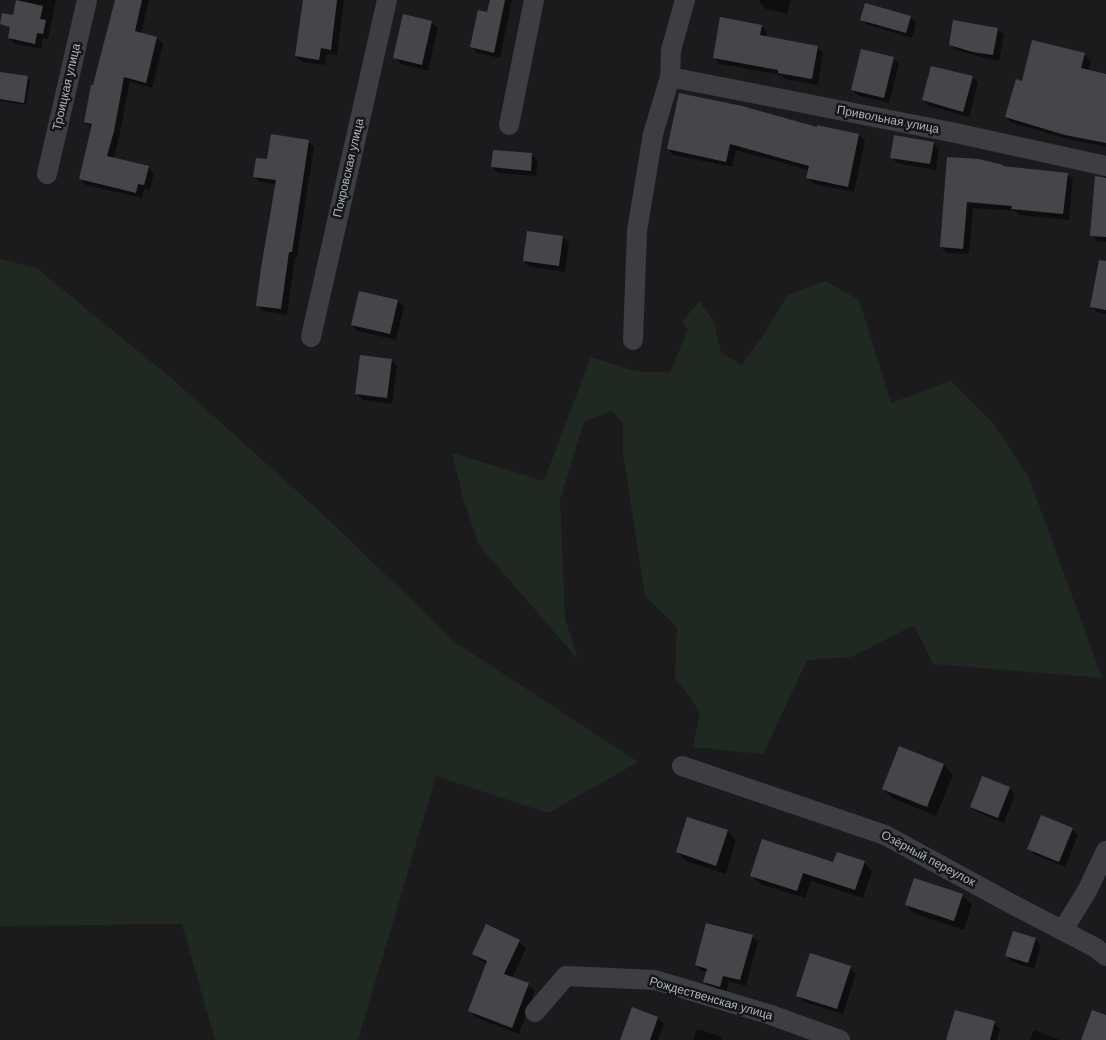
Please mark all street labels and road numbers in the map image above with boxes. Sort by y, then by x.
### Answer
street label: Троицкая улица [50,42,84,132]
street label: Привольная улица [836,103,940,137]
street label: Покровская улица [331,117,367,219]
street label: Озёрный переулок [878,828,978,890]
street label: Рождественская улица [648,974,774,1024]

